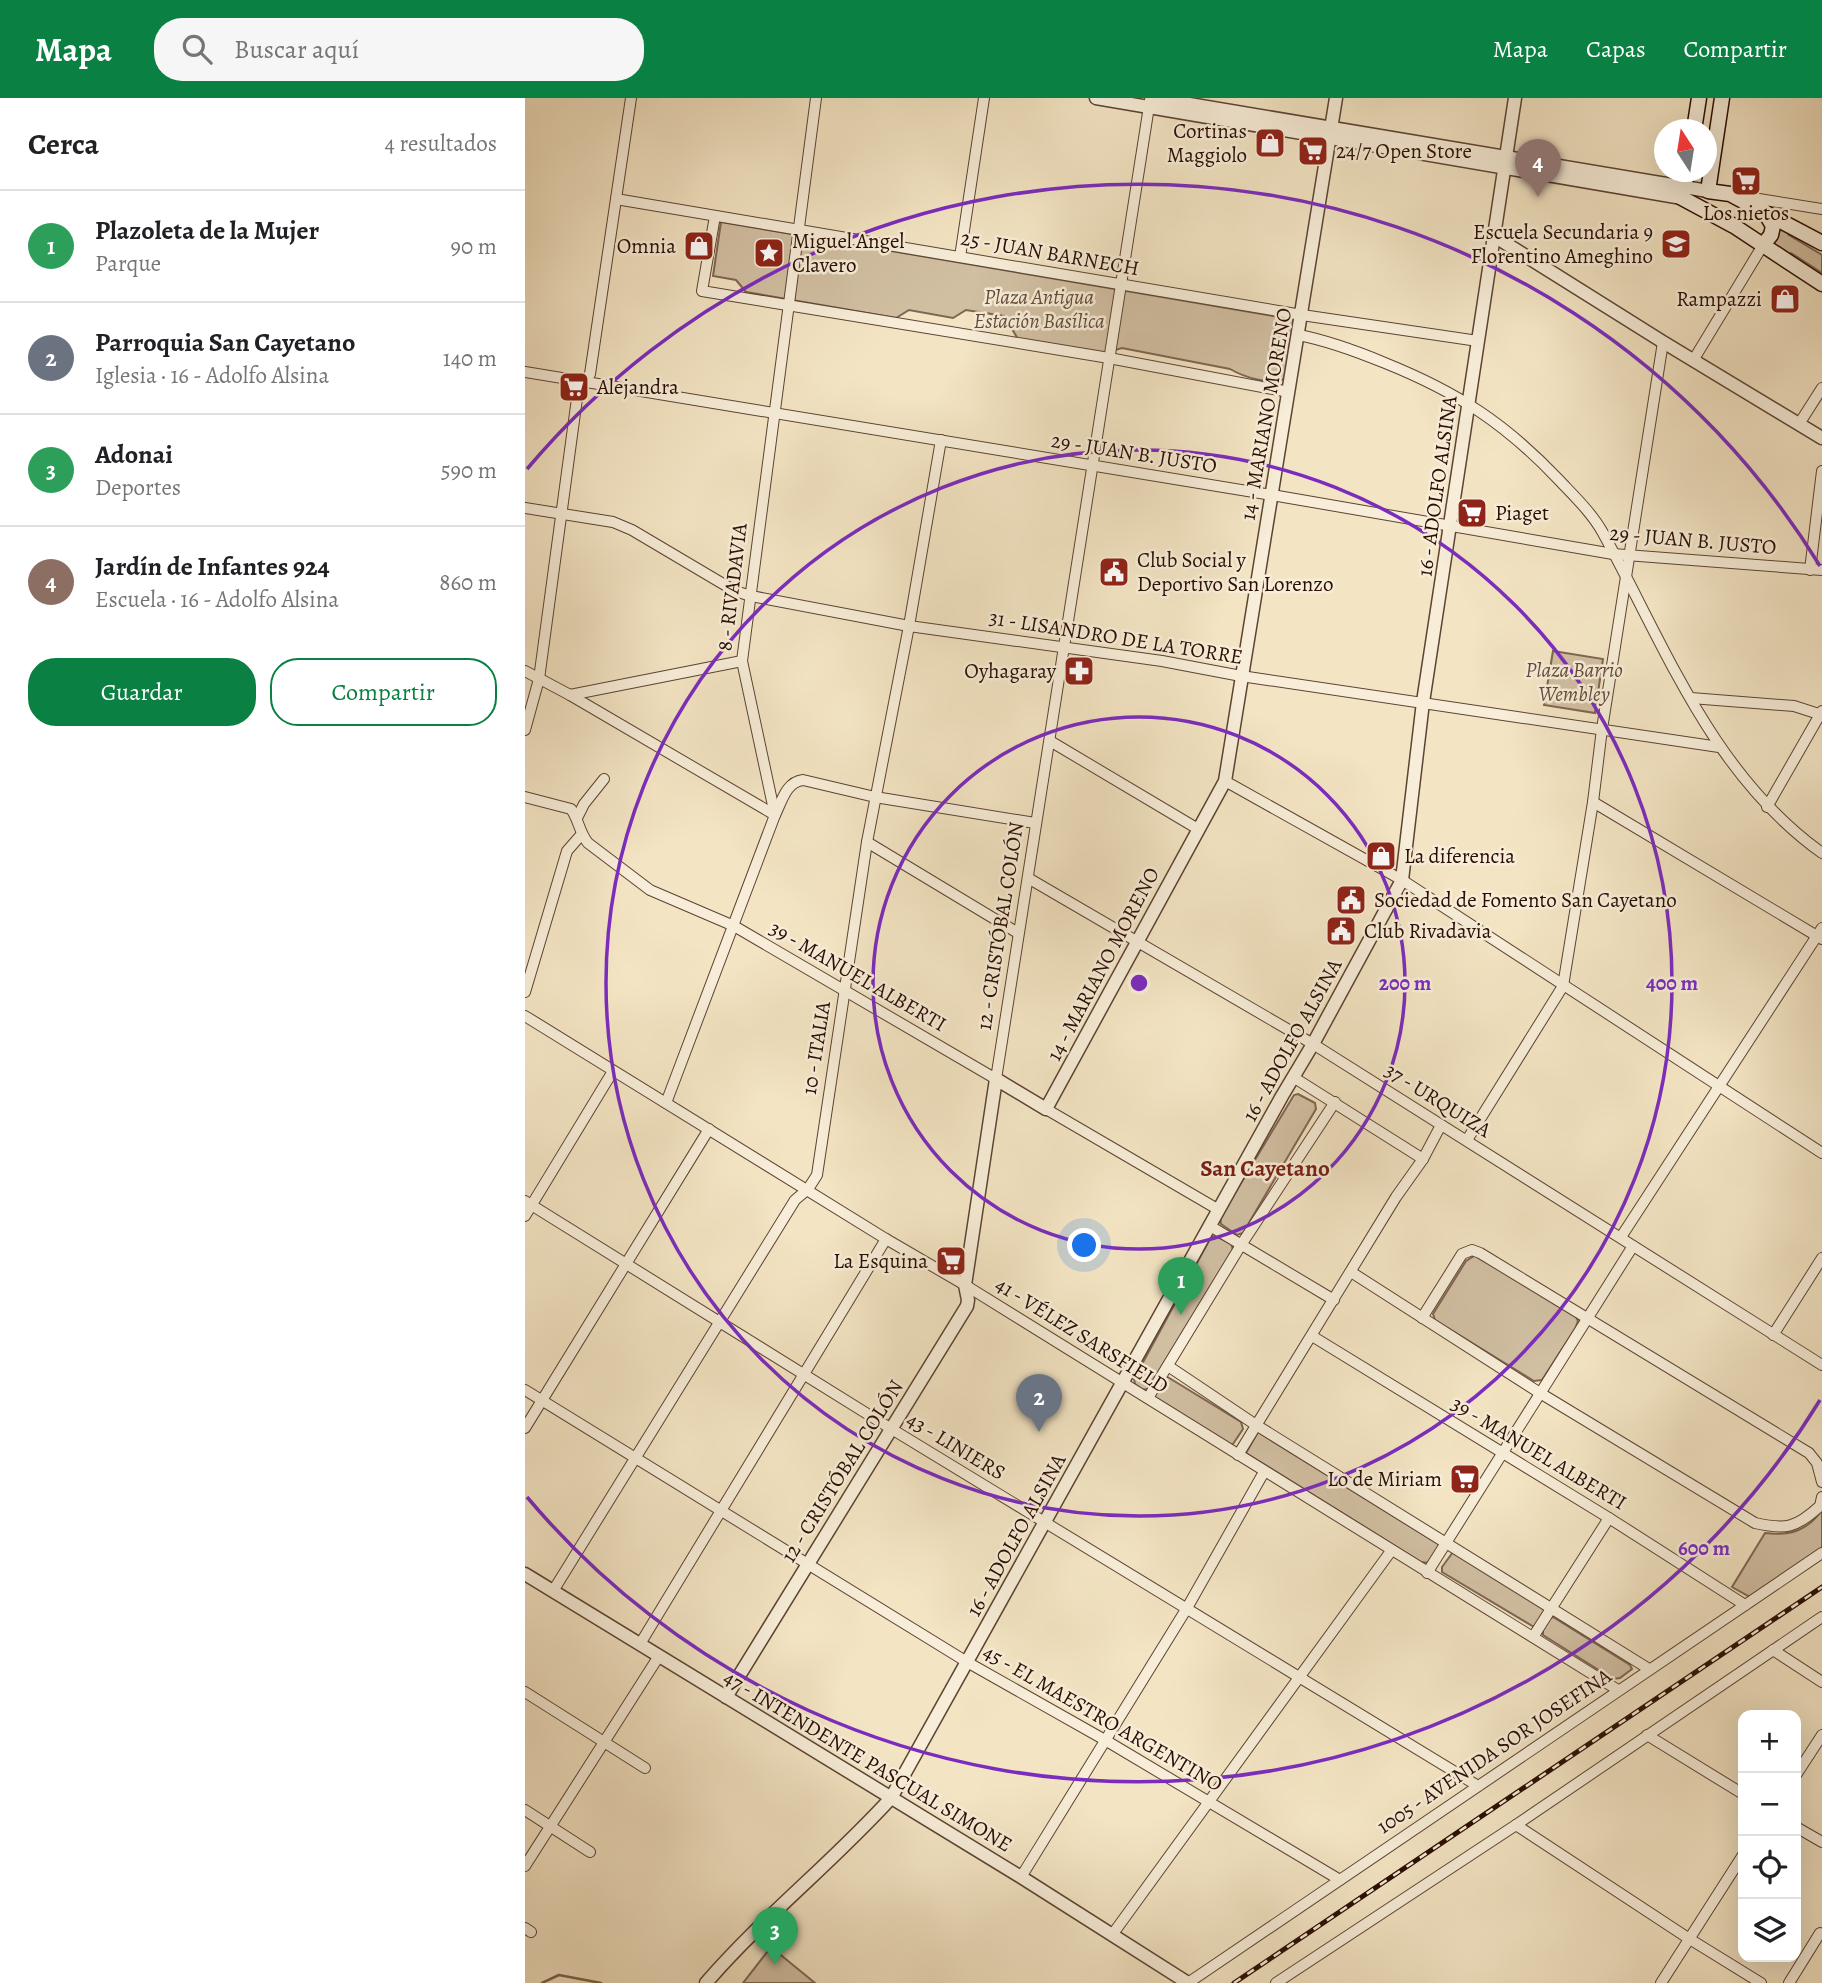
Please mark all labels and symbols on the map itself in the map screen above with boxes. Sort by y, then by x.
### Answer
place label: Cortinas Maggiolo [1167,117,1247,169]
north arrow [1654,119,1717,182]
shop icon: Cortinas Maggiolo [1253,126,1287,160]
supermarket icon: 24/7 Open Store [1296,134,1330,168]
place label: 24/7 Open Store [1336,137,1472,165]
pin: 4 [1515,139,1561,197]
supermarket icon: Los nietos [1729,164,1763,198]
place label: Los nietos [1703,199,1789,227]
place label: Escuela Secundaria 9 Florentino Ameghino [1471,218,1653,270]
street label: 25 - JUAN BARNECH [959,224,1141,282]
place label: Miguel Angel Clavero [792,227,904,279]
school or university icon: Escuela Secundaria 9 Florentino Ameghino [1659,227,1693,261]
shop icon: Omnia [682,229,716,263]
place label: Omnia [617,232,676,260]
place icon: Miguel Angel Clavero [752,236,786,270]
shop icon: Rampazzi [1768,282,1802,316]
park label: Plaza Antigua Estación Basílica [973,283,1105,335]
place label: Rampazzi [1676,285,1762,313]
street label: 14 - MARIANO MORENO [1234,305,1298,523]
supermarket icon: Alejandra [557,370,591,404]
place label: Alejandra [596,373,679,401]
street label: 16 - ADOLFO ALSINA [1410,393,1464,578]
street label: 29 - JUAN B. JUSTO [1049,426,1219,480]
supermarket icon: Piaget [1455,496,1489,530]
place label: Piaget [1495,499,1549,527]
street label: 29 - JUAN B. JUSTO [1608,519,1778,561]
street label: 8 - RIVADAVIA [710,521,754,653]
place label: Club Social y Deportivo San Lorenzo [1137,546,1333,598]
public building icon: Club Social y Deportivo San Lorenzo [1097,555,1131,589]
street label: 31 - LISANDRO DE LA TORRE [987,603,1245,671]
pharmacy icon: Oyhagaray [1062,654,1096,688]
park label: Plaza Barrio Wembley [1525,656,1623,708]
place label: Oyhagaray [964,657,1057,685]
street label: 12 - CRISTÓBAL COLÓN [970,820,1030,1032]
shop icon: La diferencia [1364,839,1398,873]
place label: La diferencia [1404,842,1515,870]
street label: 14 - MARIANO MORENO [1040,862,1166,1066]
public building icon: Sociedad de Fomento San Cayetano [1334,883,1368,917]
place label: Sociedad de Fomento San Cayetano [1374,886,1677,914]
street label: 39 - MANUEL ALBERTI [765,914,951,1038]
public building icon: Club Rivadavia [1324,914,1358,948]
place label: Club Rivadavia [1364,917,1492,945]
street label: 16 - ADOLFO ALSINA [1236,953,1349,1126]
text: 200 m [1379,969,1432,997]
text: 400 m [1646,969,1699,997]
centre of rings [1127,971,1151,995]
street label: 10 - ITALIA [795,999,837,1097]
street label: 37 - URQUIZA [1379,1056,1497,1144]
district label: San Cayetano [1200,1153,1330,1184]
your location [1067,1228,1101,1262]
supermarket icon: La Esquina [934,1244,968,1278]
place label: La Esquina [833,1247,928,1275]
pin: 1 [1158,1257,1204,1315]
street label: 41 - VÉLEZ SARSFIELD [990,1270,1174,1400]
street label: 12 - CRISTÓBAL COLÓN [774,1374,910,1568]
pin: 2 [1016,1374,1062,1432]
street label: 39 - MANUEL ALBERTI [1446,1390,1632,1516]
street label: 43 - LINIERS [901,1406,1011,1486]
street label: 16 - ADOLFO ALSINA [960,1448,1073,1621]
supermarket icon: Lo de Miriam [1448,1462,1482,1496]
place label: Lo de Miriam [1327,1465,1442,1493]
text: 600 m [1678,1534,1730,1562]
street label: 45 - EL MAESTRO ARGENTINO [978,1638,1228,1798]
street label: 1005 - AVENIDA SOR JOSEFINA [1371,1661,1617,1840]
street label: 47 - INTENDENTE PASCUAL SIMONE [718,1664,1018,1858]
pin: 3 [752,1907,798,1965]

